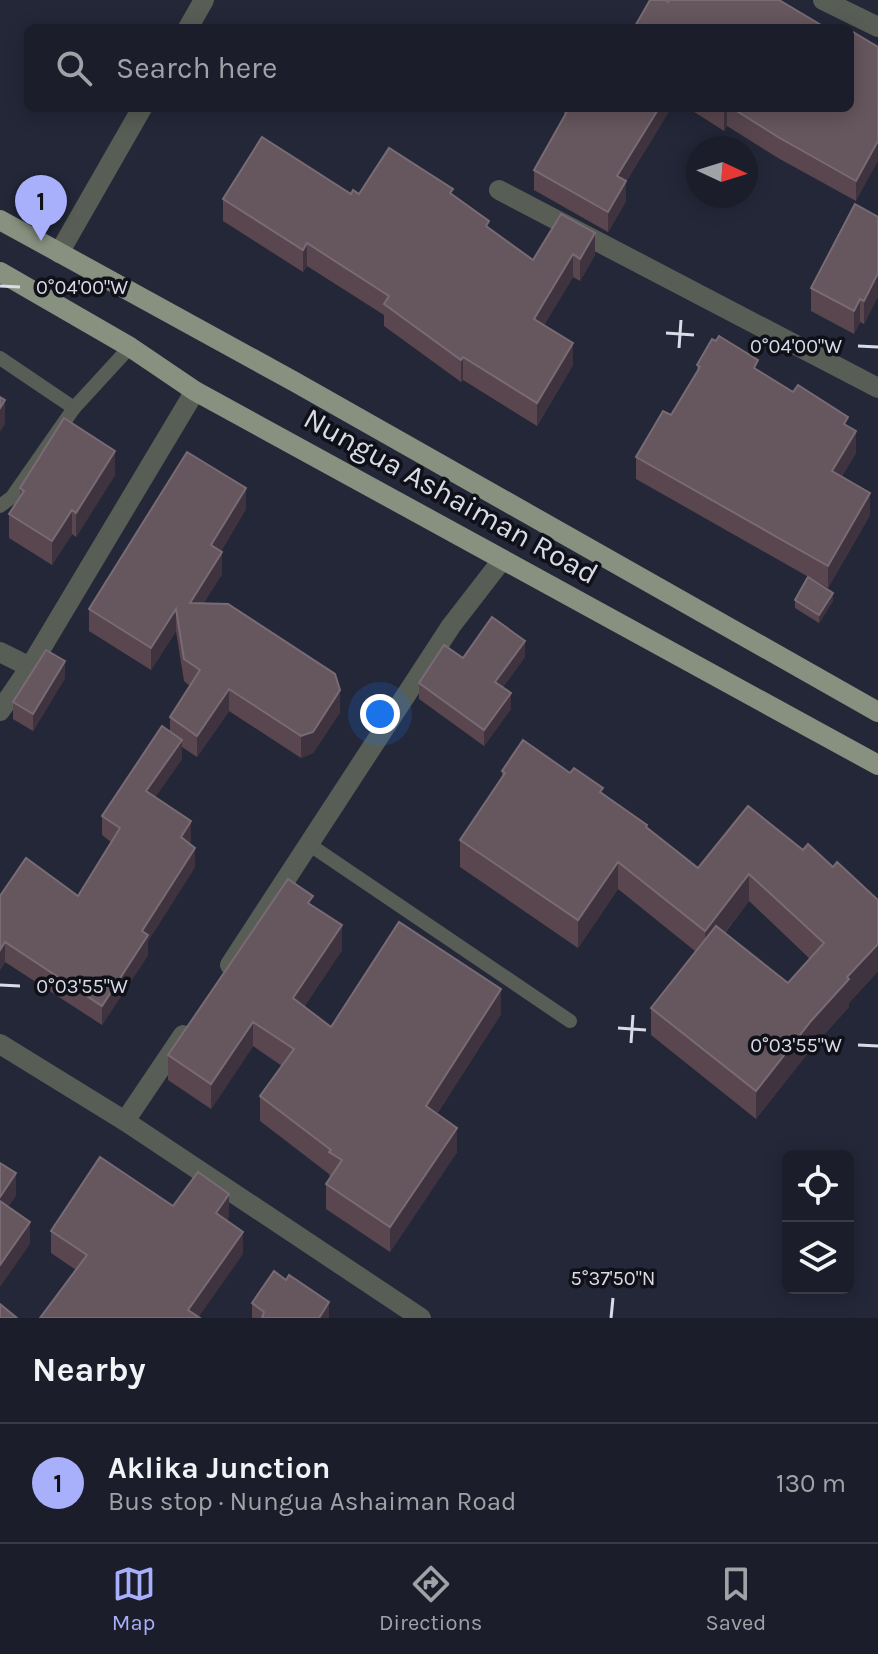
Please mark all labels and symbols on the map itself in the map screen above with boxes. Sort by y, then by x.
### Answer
north arrow [686,136,758,208]
pin: 1 [15,175,67,241]
text: 0°04'00"W [36,276,128,299]
text: 0°04'00"W [750,335,842,358]
street label: Nungua Ashaiman Road [298,400,604,592]
your location [360,694,400,734]
text: 0°03'55"W [36,975,128,998]
text: 0°03'55"W [750,1034,842,1057]
text: 5°37'50"N [571,1267,655,1290]

